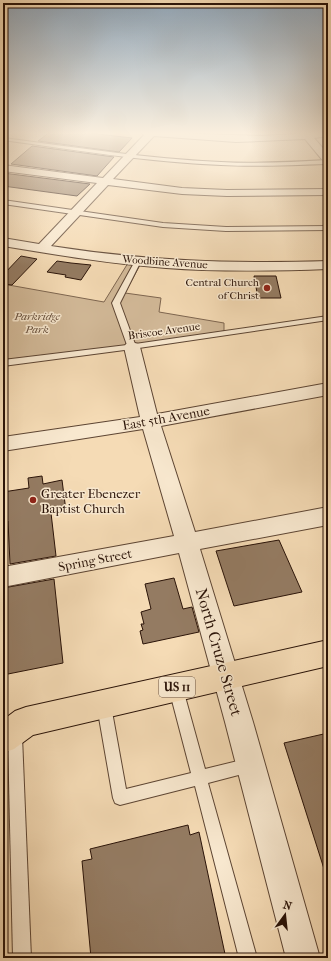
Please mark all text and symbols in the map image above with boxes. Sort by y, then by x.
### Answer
street label: Woodbine Avenue [121,252,209,272]
place label: Central Church of Christ [185,276,260,302]
marker: Central Church of Christ [262,283,272,293]
park label: Parkridge Park [13,310,60,336]
street label: Briscoe Avenue [127,319,202,343]
street label: East 5th Avenue [121,403,211,433]
place label: Greater Ebenezer Baptist Church [41,486,141,516]
marker: Greater Ebenezer Baptist Church [28,495,38,505]
street label: Spring Street [57,545,133,574]
street label: North Cruze Street [192,586,246,718]
road number: US 11 [159,677,195,697]
north arrow [265,895,305,935]
text: N [282,898,294,913]

